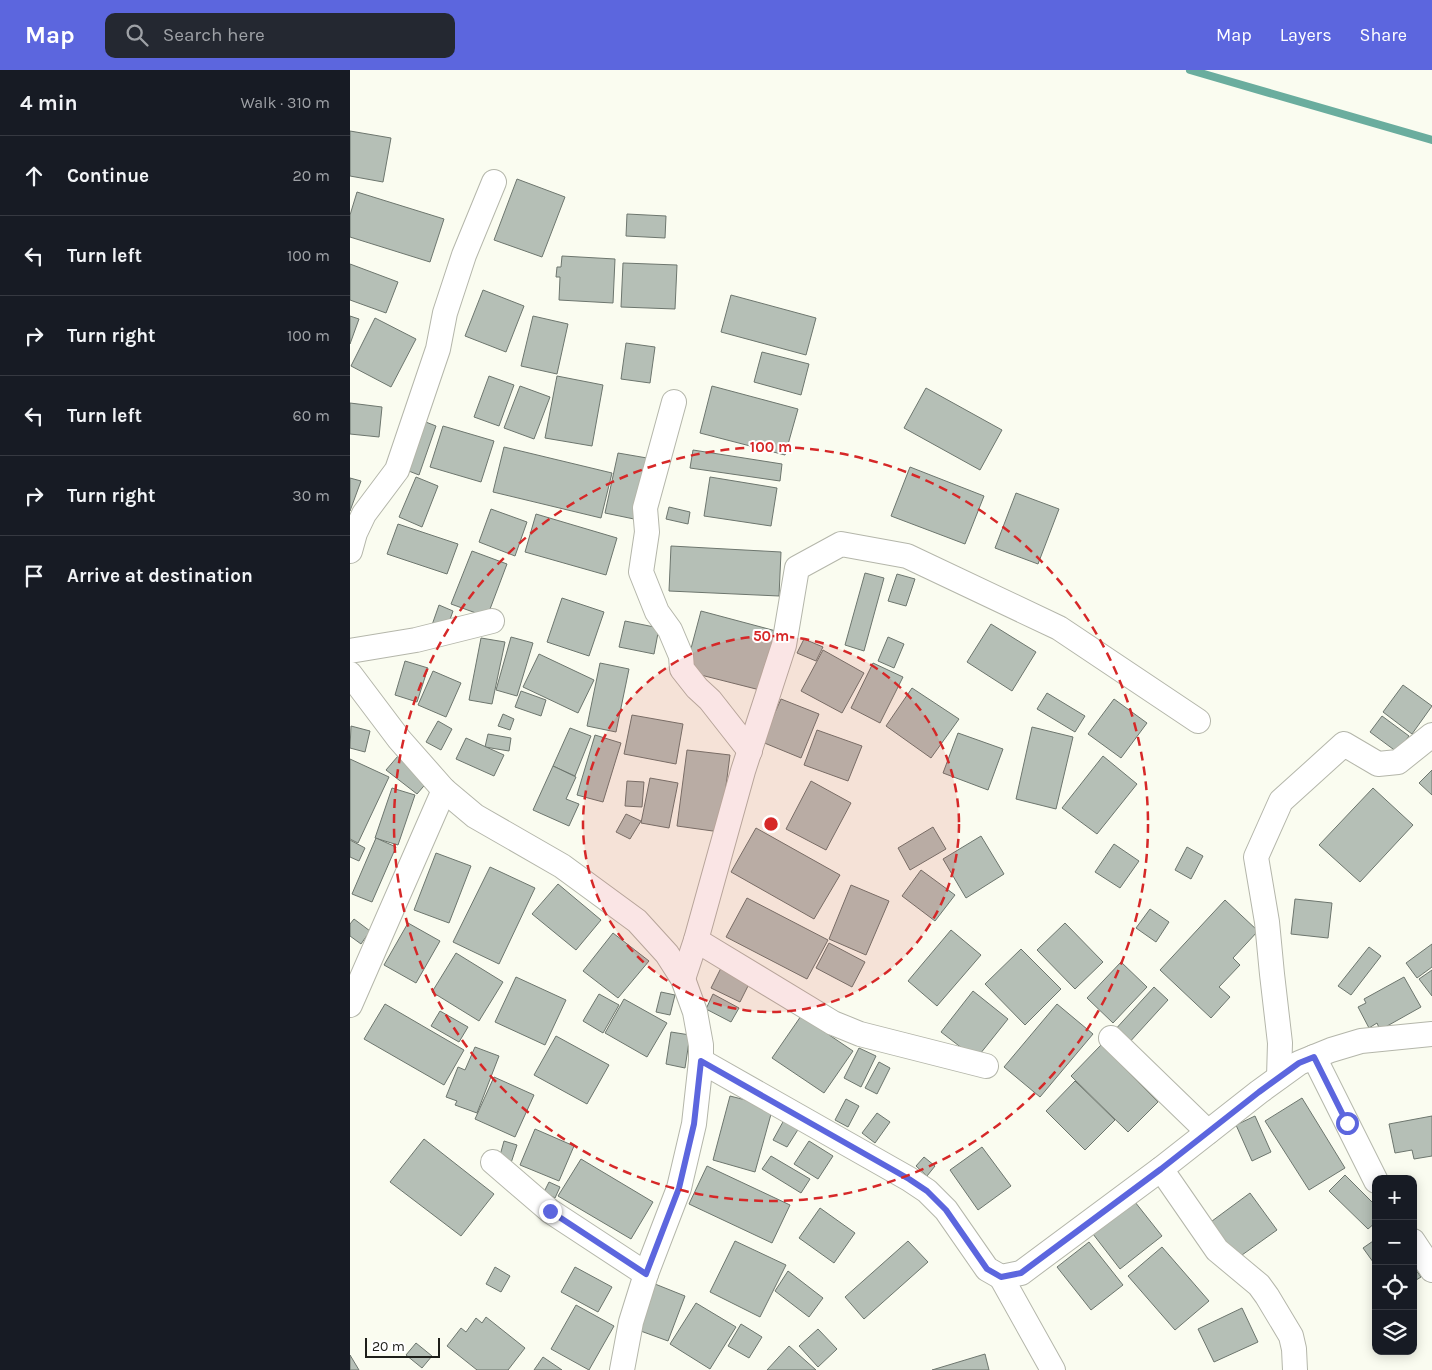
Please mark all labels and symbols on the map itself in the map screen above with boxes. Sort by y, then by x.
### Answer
text: 100 m [750,438,792,456]
text: 50 m [753,627,789,645]
centre of rings [762,815,780,833]
route start [1336,1112,1359,1135]
route end [539,1200,562,1223]
scale bar [365,1335,440,1358]

